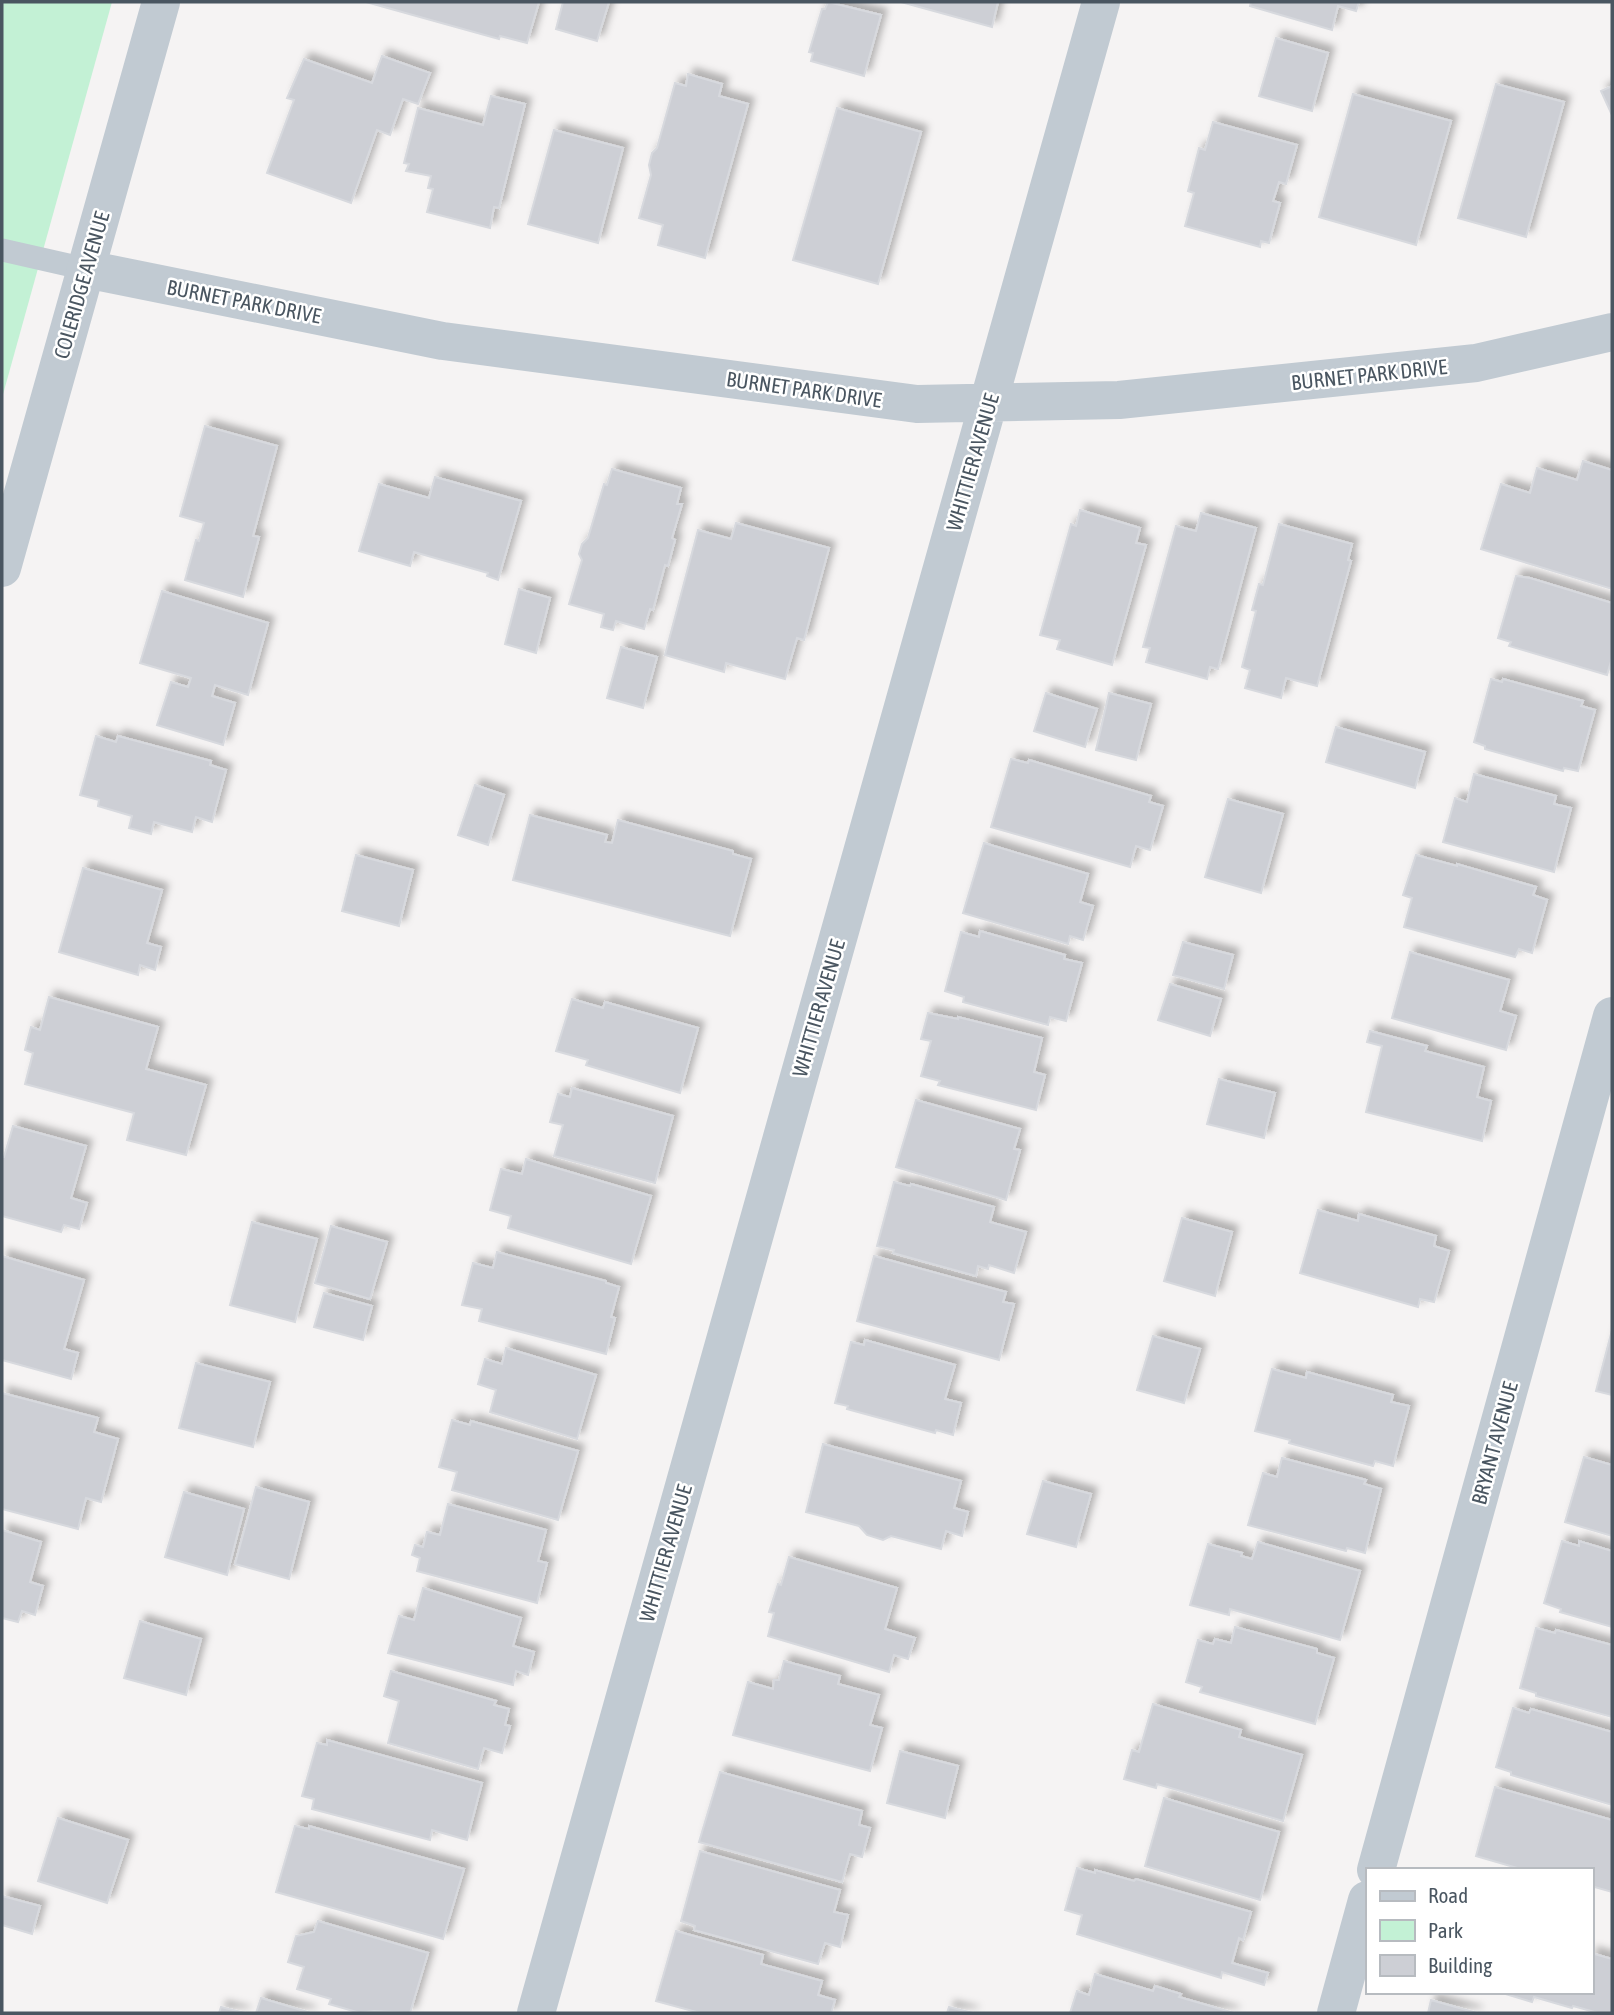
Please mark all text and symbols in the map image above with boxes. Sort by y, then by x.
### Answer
street label: COLERIDGE AVENUE [49,209,113,361]
street label: BURNET PARK DRIVE [165,274,323,328]
street label: BURNET PARK DRIVE [1290,354,1448,394]
street label: BURNET PARK DRIVE [725,366,883,412]
street label: WHITTIER AVENUE [941,391,1003,533]
street label: WHITTIER AVENUE [787,937,849,1079]
street label: BRYANT AVENUE [1466,1379,1522,1507]
street label: WHITTIER AVENUE [634,1482,696,1624]
legend [1366,1868,1593,1994]
text: Road [1428,1883,1468,1907]
text: Park [1428,1918,1463,1942]
text: Building [1428,1953,1492,1977]

